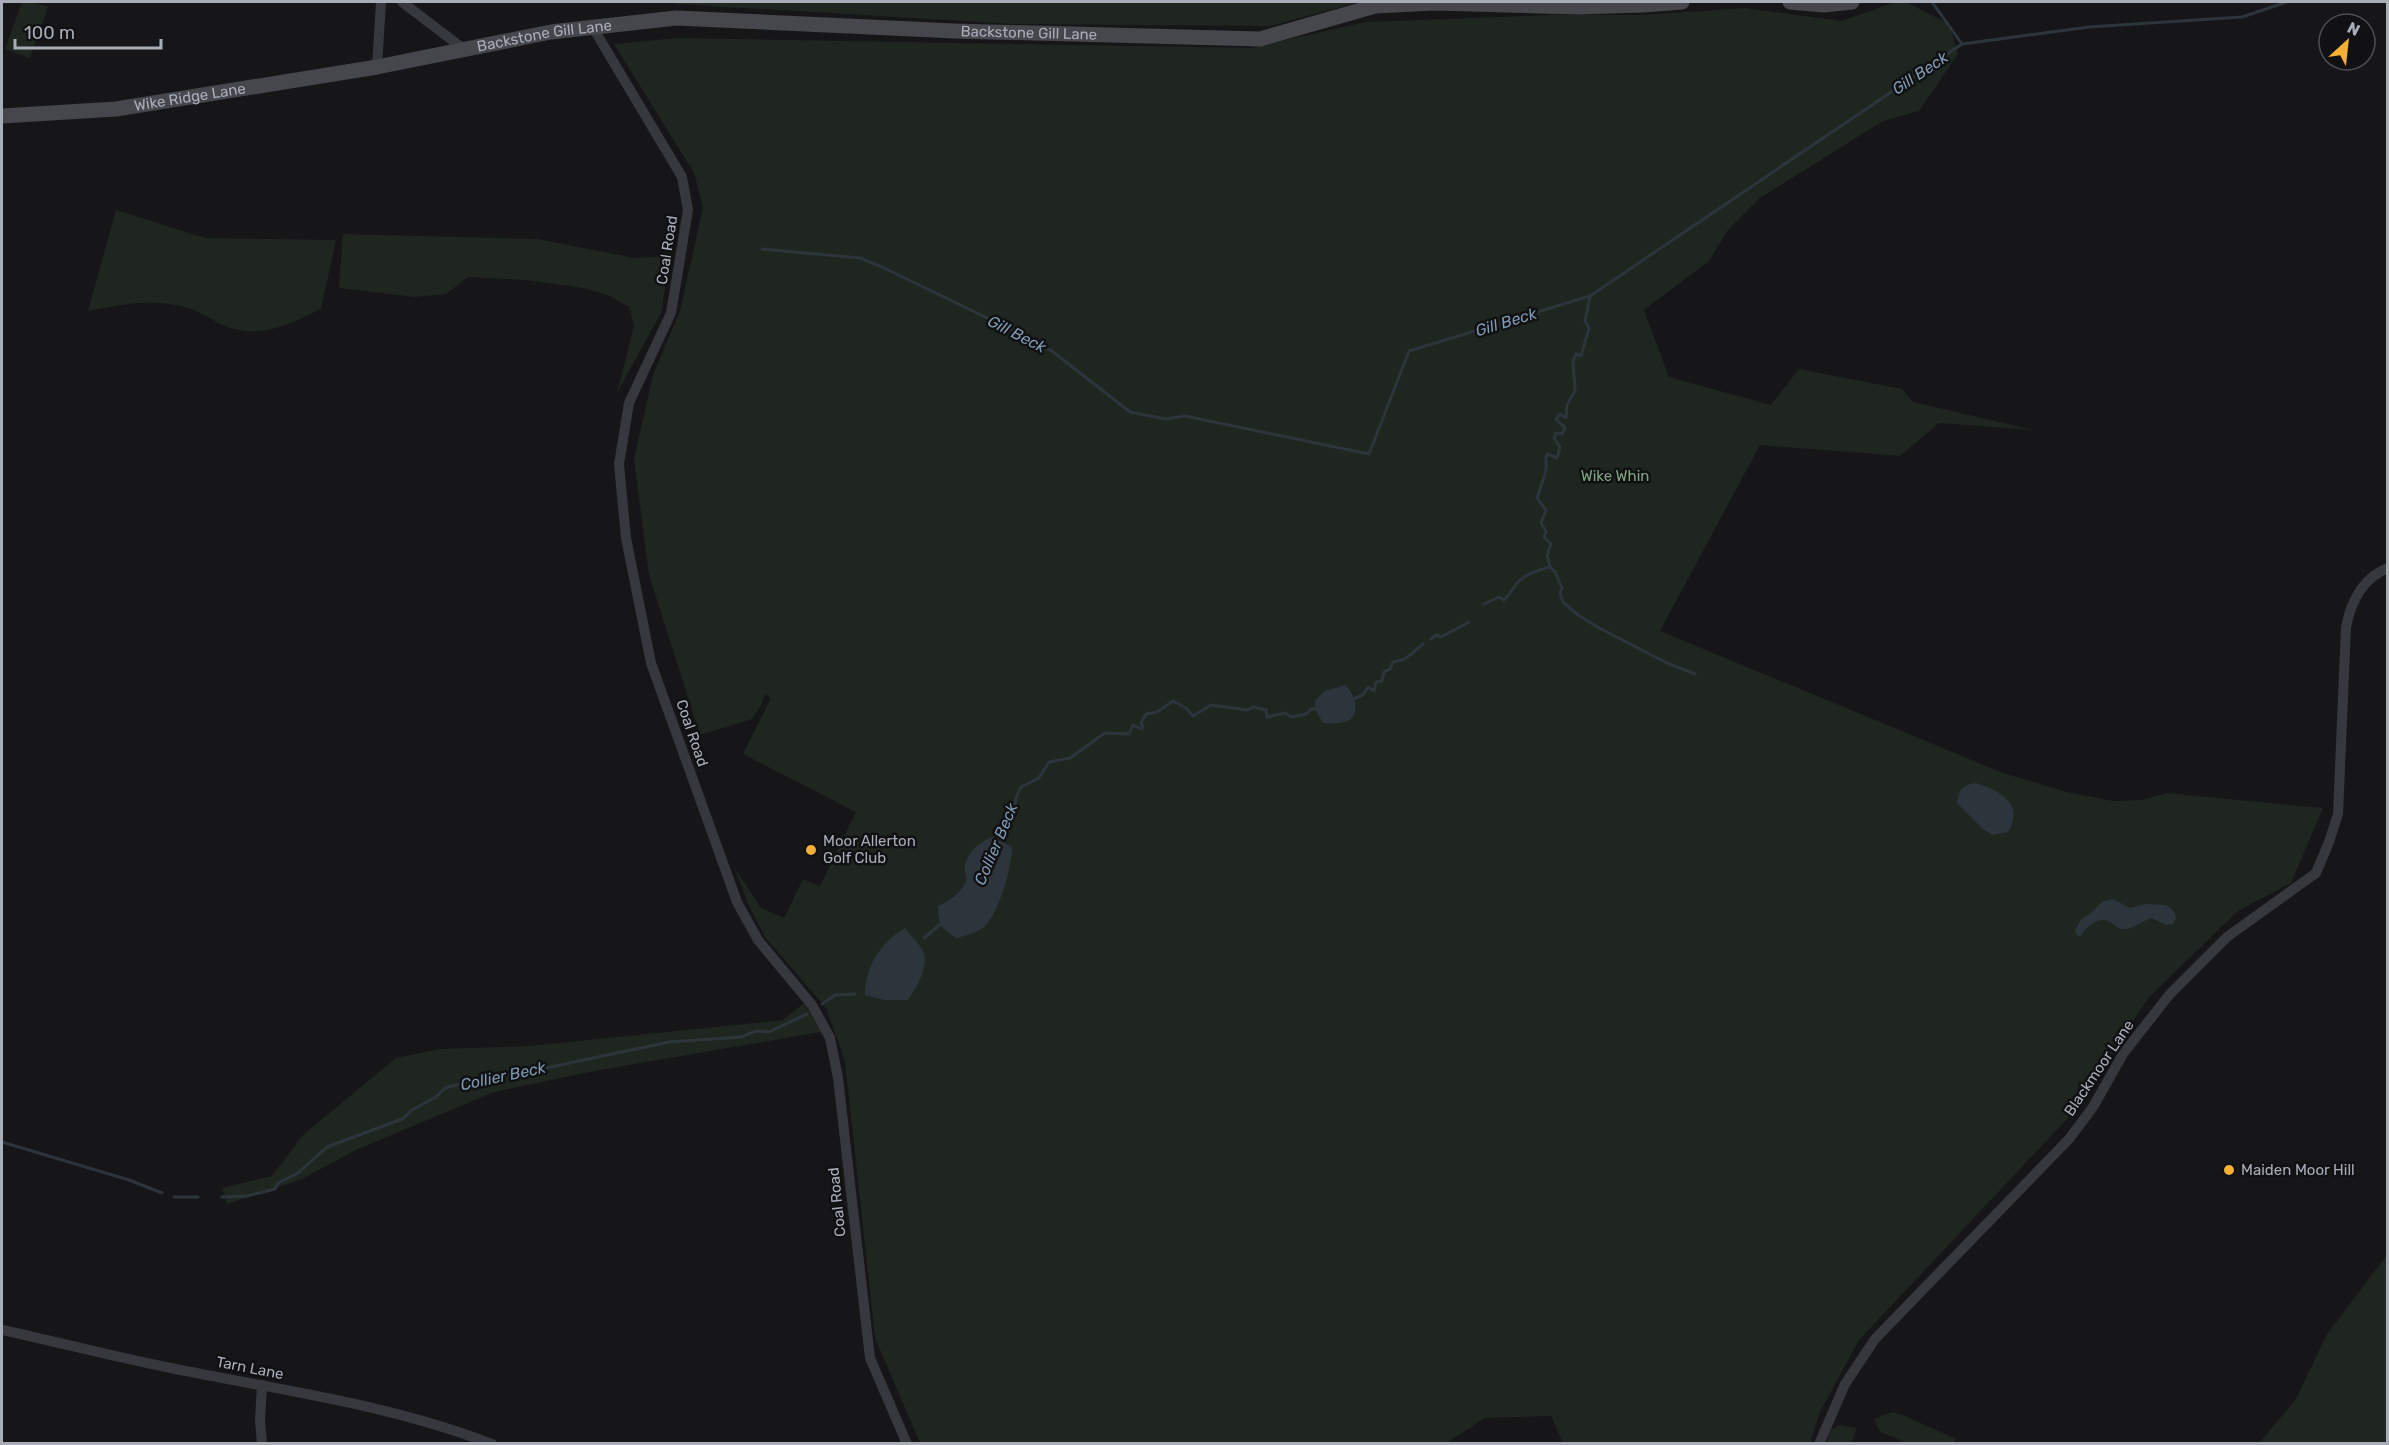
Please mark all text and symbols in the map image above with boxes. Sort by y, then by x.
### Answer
scale bar [15,12,160,50]
north arrow [2317,12,2377,72]
street label: Backstone Gill Lane [475,16,613,56]
text: N [2344,18,2363,40]
text: 100 m [24,22,75,44]
street label: Backstone Gill Lane [960,22,1097,44]
water label: Gill Beck [1888,47,1952,99]
street label: Wike Ridge Lane [133,79,247,115]
street label: Coal Road [653,214,681,286]
water label: Gill Beck [1473,303,1540,340]
water label: Gill Beck [984,311,1050,357]
park label: Wike Whin [1581,467,1649,485]
street label: Coal Road [672,697,712,769]
water label: Collier Beck [970,800,1022,888]
place label: Moor Allerton Golf Club [823,832,916,867]
marker: Moor Allerton Golf Club [804,843,818,857]
street label: Blackmoor Lane [2060,1017,2138,1119]
water label: Collier Beck [459,1058,548,1094]
place label: Maiden Moor Hill [2241,1161,2355,1179]
marker: Maiden Moor Hill [2222,1163,2236,1177]
street label: Coal Road [824,1166,850,1238]
street label: Tarn Lane [215,1353,285,1383]

